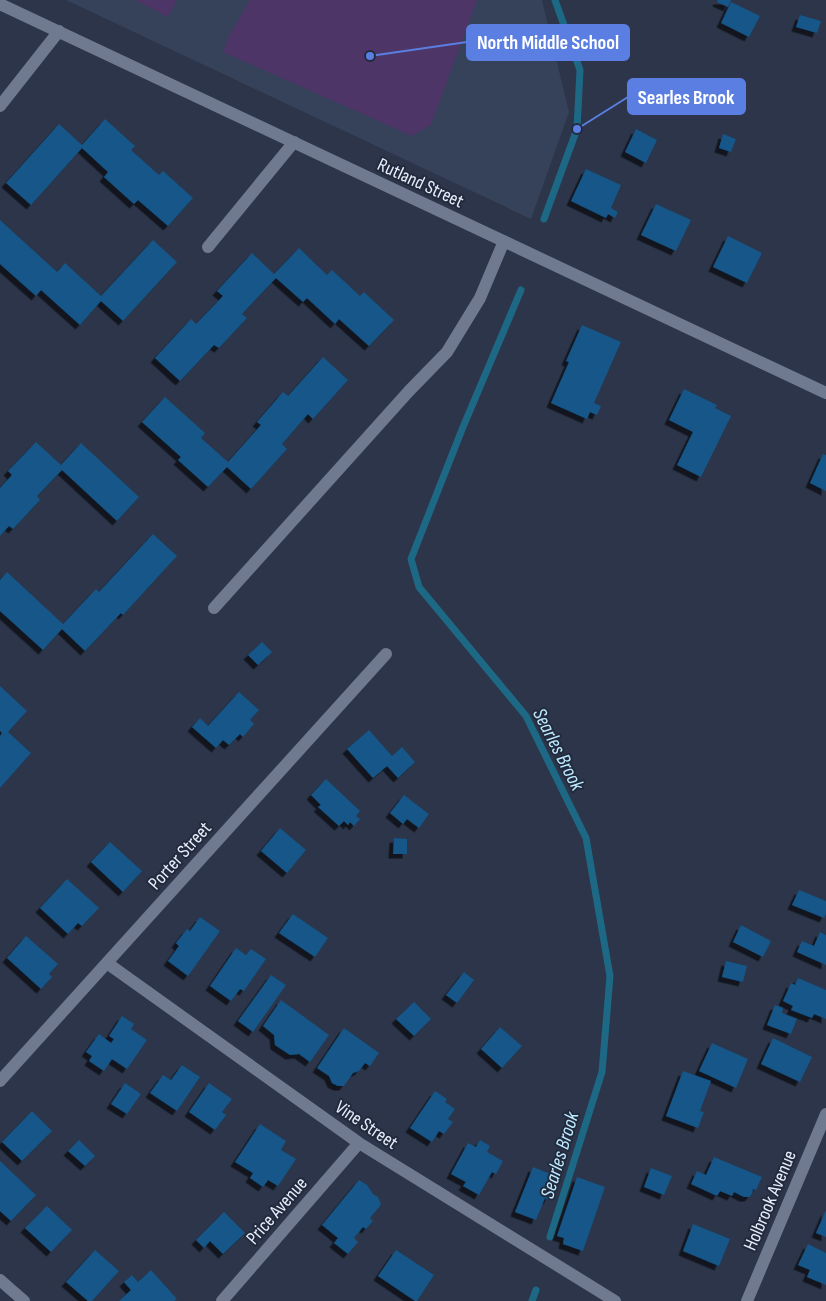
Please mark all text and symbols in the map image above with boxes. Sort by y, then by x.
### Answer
callout: North Middle School [467,25,629,60]
text: North Middle School [477,31,619,55]
callout: Searles Brook [628,79,745,114]
text: Searles Brook [638,86,735,110]
street label: Rutland Street [374,153,467,213]
water label: Searles Brook [527,704,589,795]
street label: Porter Street [144,817,217,895]
street label: Vine Street [330,1096,402,1155]
water label: Searles Brook [535,1109,585,1201]
street label: Holbrook Avenue [739,1147,802,1254]
street label: Price Avenue [242,1173,313,1249]

